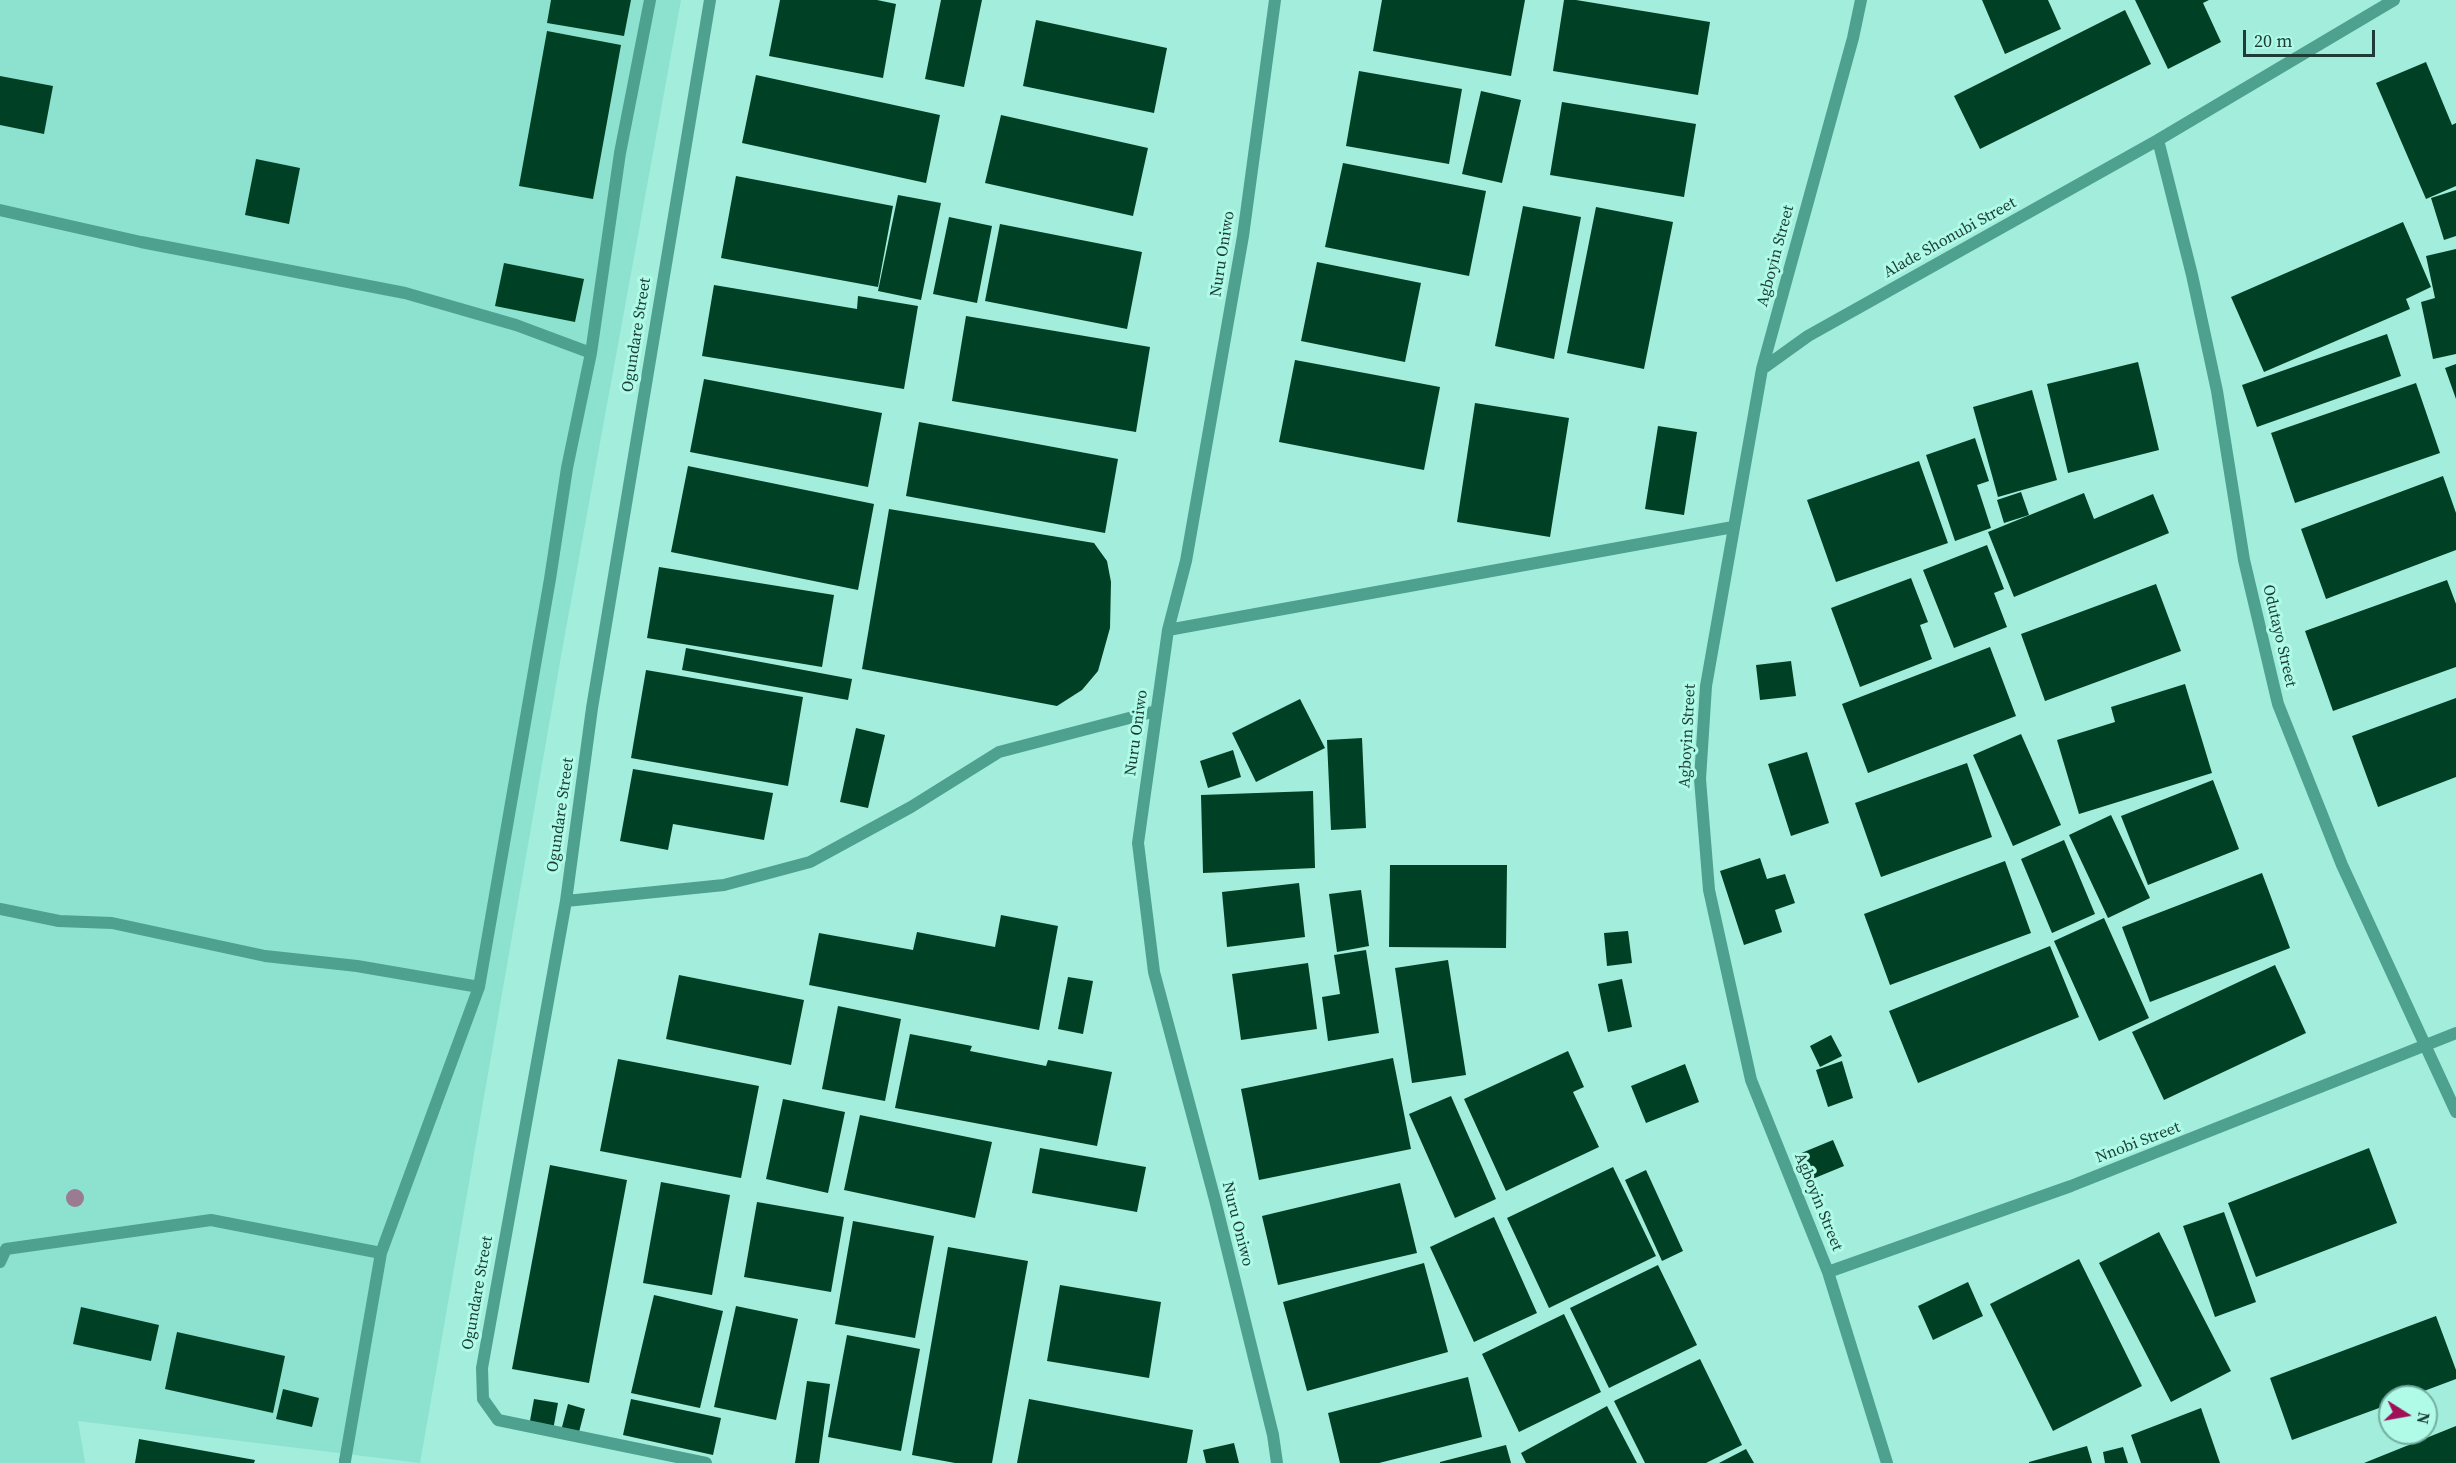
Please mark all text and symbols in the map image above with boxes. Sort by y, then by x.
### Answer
scale bar [2246,18,2378,56]
text: 20 m [2254,28,2292,53]
street label: Alade Shonubi Street [1880,194,2020,282]
street label: Agboyin Street [1753,203,1799,309]
street label: Nuru Oniwo [1207,210,1239,298]
street label: Ogundare Street [618,276,656,394]
street label: Odutayo Street [2258,583,2300,689]
street label: Agboyin Street [1676,683,1700,789]
street label: Nuru Oniwo [1121,689,1153,777]
street label: Ogundare Street [543,756,579,874]
street label: Nnobi Street [2093,1118,2183,1168]
street label: Agboyin Street [1790,1150,1846,1254]
street label: Nuru Oniwo [1217,1180,1257,1268]
street label: Ogundare Street [459,1234,497,1352]
north arrow [2378,1385,2438,1445]
text: N [2412,1410,2436,1426]

